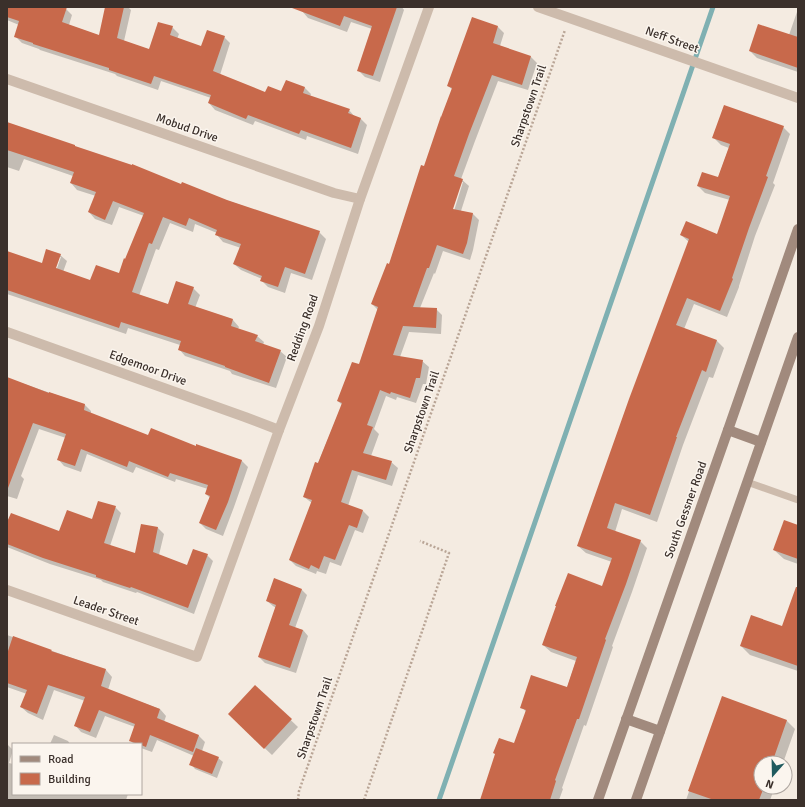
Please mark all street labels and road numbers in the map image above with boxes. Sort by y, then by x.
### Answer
street label: Neff Street [643,23,701,57]
street label: Sharpstown Trail [508,62,550,149]
street label: Mobud Drive [154,110,220,146]
street label: Redding Road [284,292,322,364]
street label: Edgemoor Drive [107,347,189,389]
street label: Sharpstown Trail [401,368,443,455]
street label: South Gessner Road [661,459,711,561]
street label: Leader Street [71,593,141,629]
street label: Sharpstown Trail [294,674,336,761]

